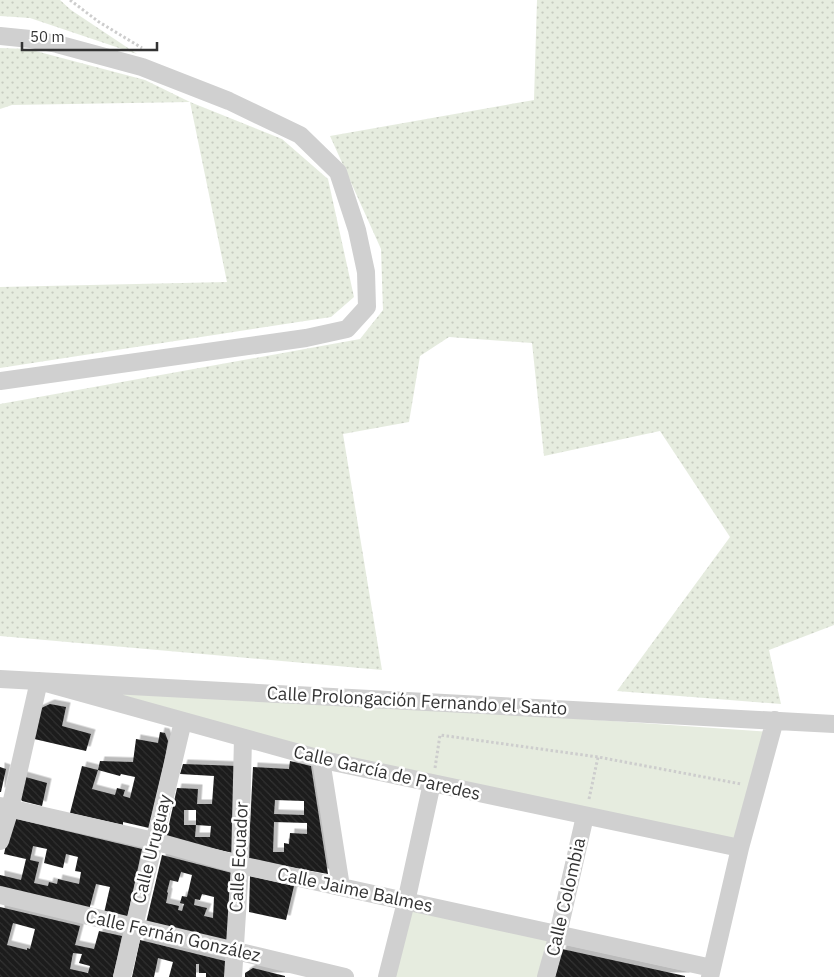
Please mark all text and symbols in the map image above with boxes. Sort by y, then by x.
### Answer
scale bar [22,20,158,52]
text: 50 m [30,27,65,46]
street label: Calle Prolongación Fernando el Santo [266,681,568,720]
street label: Calle García de Paredes [291,740,483,805]
street label: Calle Uruguay [127,792,176,906]
street label: Calle Ecuador [224,801,253,913]
street label: Calle Colombia [541,835,590,958]
street label: Calle Jaime Balmes [275,862,435,917]
street label: Calle Fernán González [83,904,263,967]

